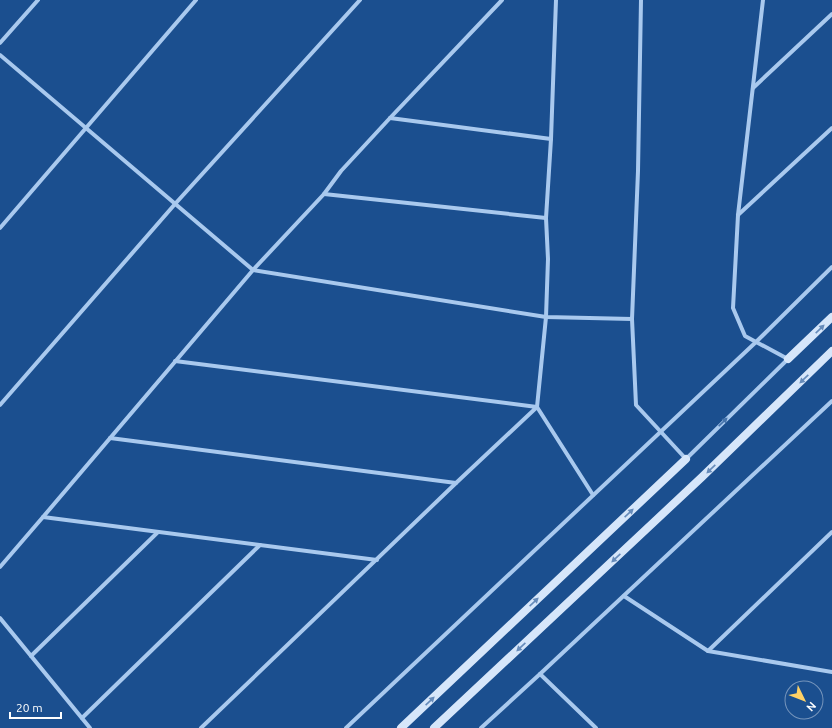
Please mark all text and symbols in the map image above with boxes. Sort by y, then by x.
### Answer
one-way arrow [815,324,825,334]
one-way arrow [799,374,809,383]
one-way arrow [718,417,728,427]
one-way arrow [706,464,716,474]
one-way arrow [624,508,634,518]
one-way arrow [611,553,621,563]
one-way arrow [530,598,539,607]
one-way arrow [516,642,526,652]
north arrow [784,680,824,720]
scale bar [10,694,61,720]
one-way arrow [425,696,435,706]
text: N [804,700,819,714]
text: 20 m [16,701,43,714]

